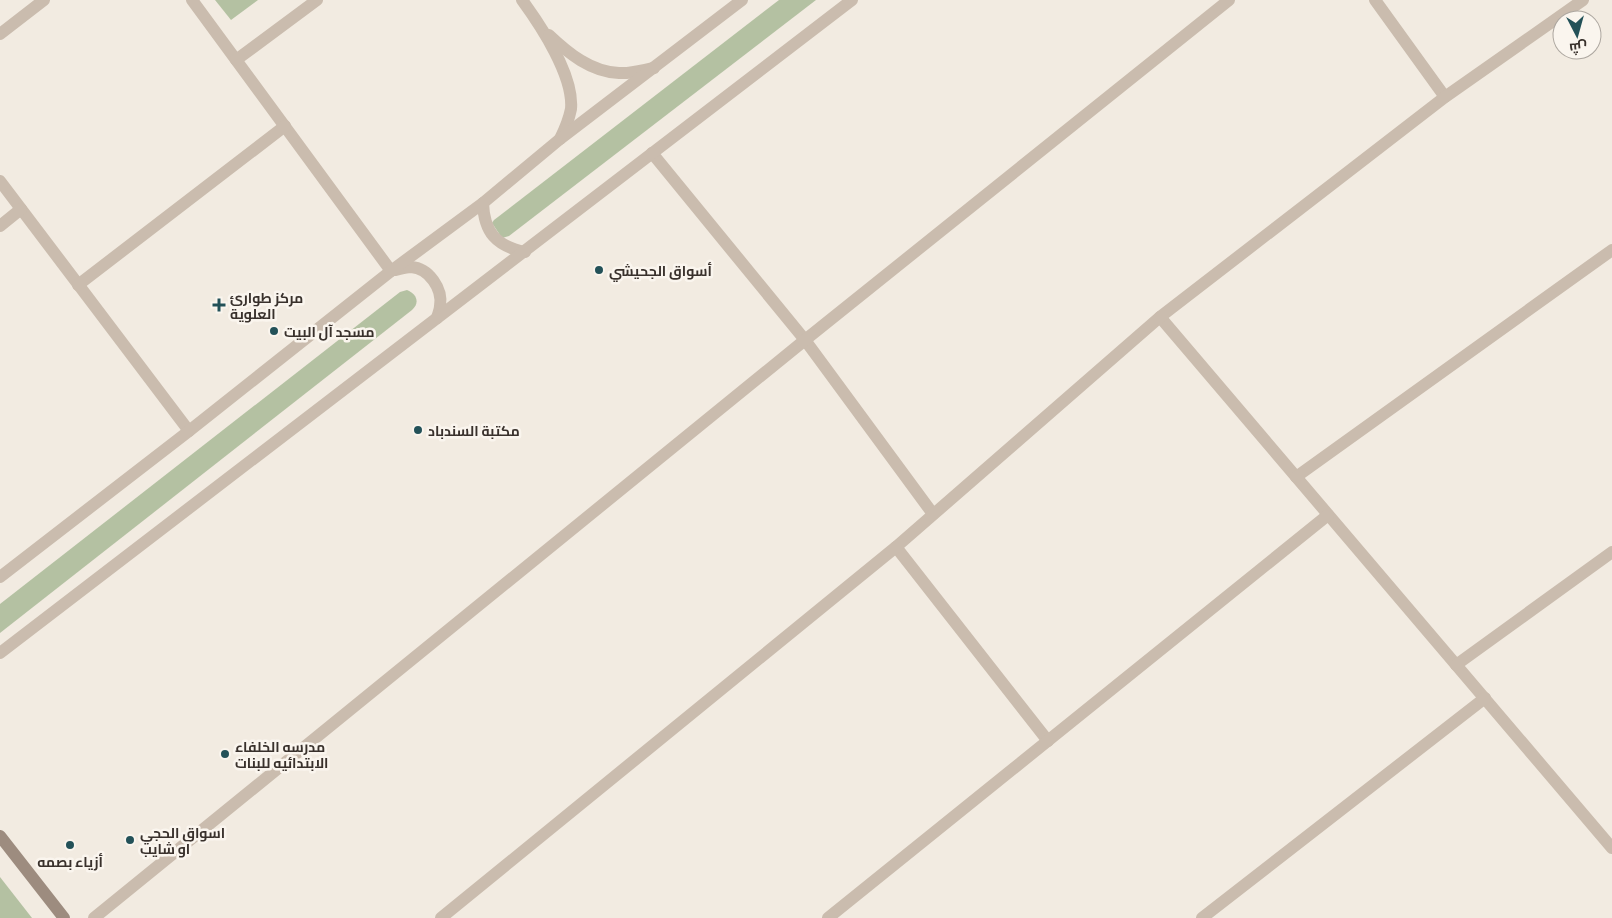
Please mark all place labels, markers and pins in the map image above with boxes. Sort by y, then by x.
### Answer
place label: أسواق الجحيشي [609,262,712,282]
marker: أسواق الجحيشي [593,264,605,276]
place label: مركز طوارئ العلوية [230,289,303,323]
marker: مركز طوارئ العلوية [212,298,226,312]
place label: مسجد آل البيت [284,323,375,341]
marker: مسجد آل البيت [268,325,280,337]
place label: مكتبة السندباد [428,422,520,439]
marker: مكتبة السندباد [412,424,424,436]
place label: مدرسه الخلفاء الابتدائيه للبنات [235,738,328,771]
marker: مدرسه الخلفاء الابتدائيه للبنات [219,748,231,760]
place label: اسواق الحجي او شايب [140,824,225,858]
marker: اسواق الحجي او شايب [124,834,136,846]
marker: أزياء بصمه [64,839,76,851]
place label: أزياء بصمه [37,853,103,871]

